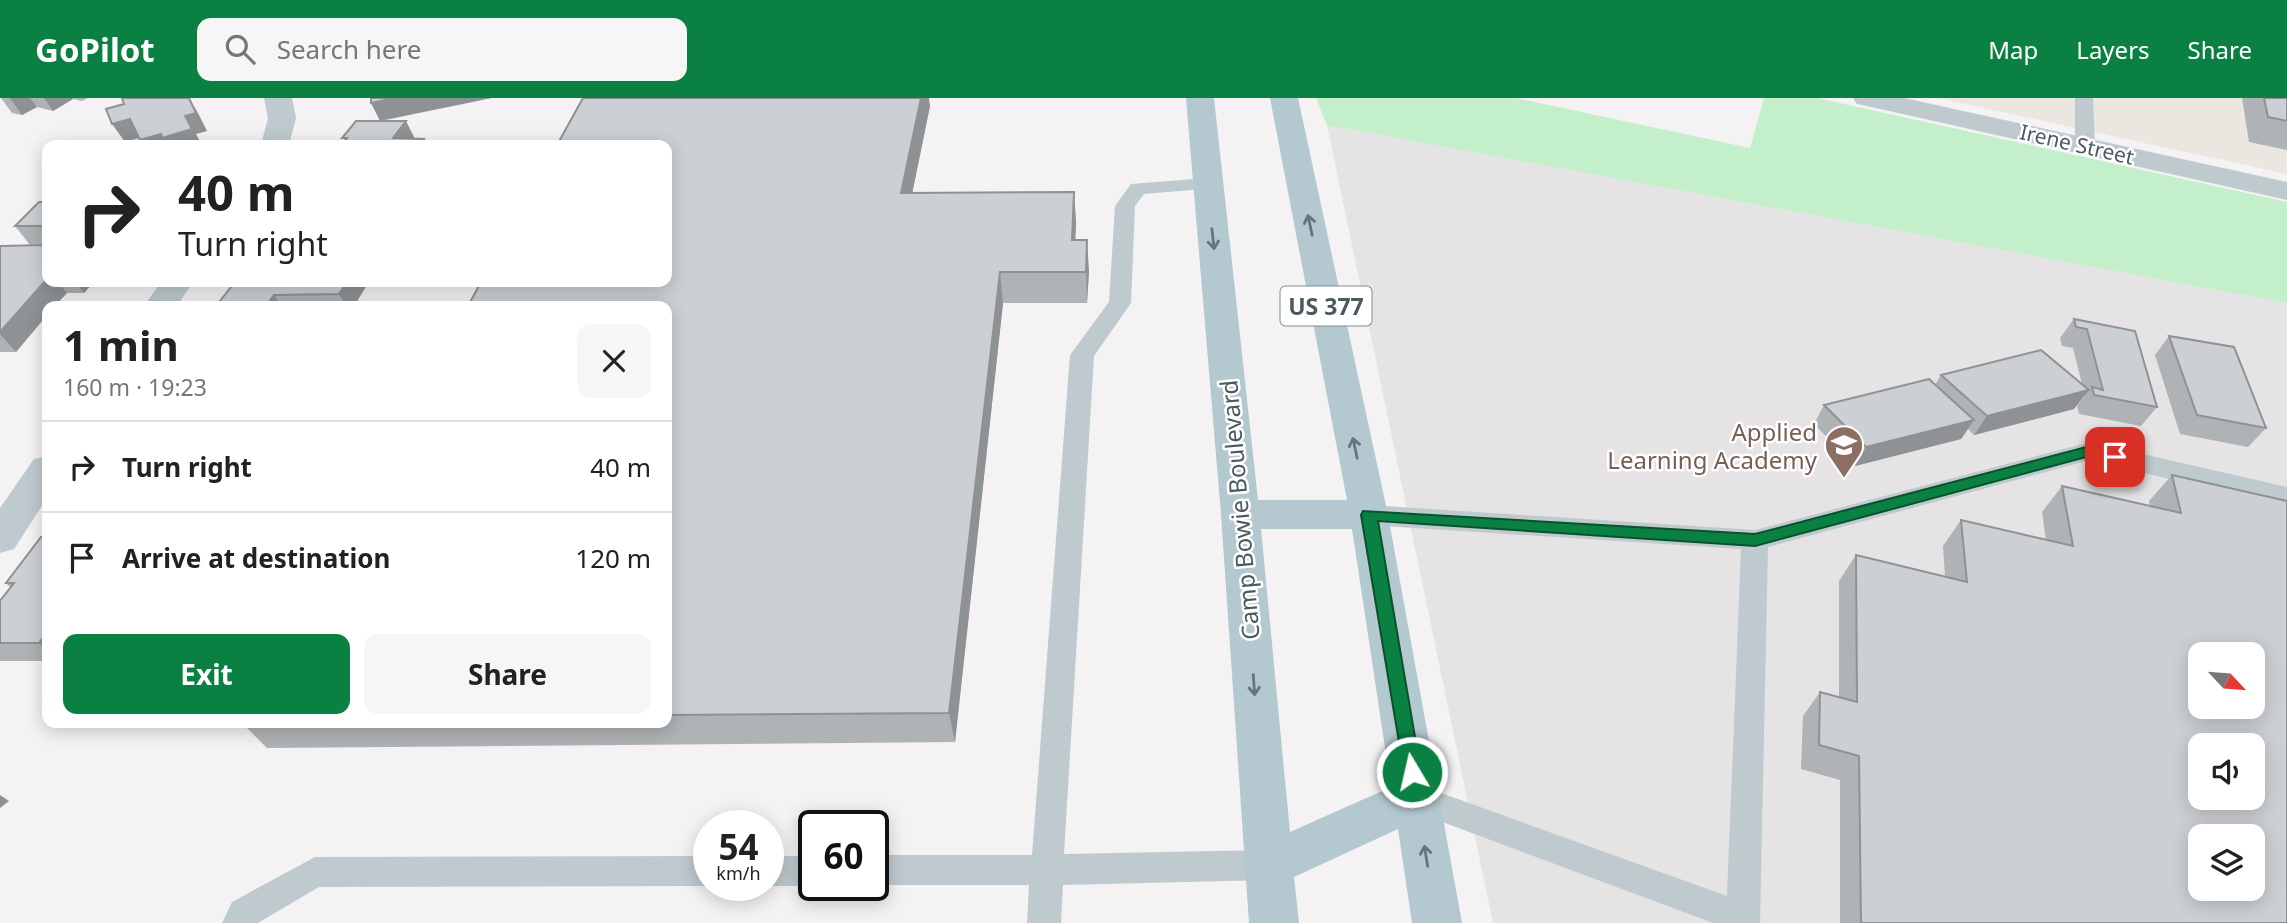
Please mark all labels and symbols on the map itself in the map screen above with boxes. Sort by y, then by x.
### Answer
street label: Irene Street [2017,117,2137,171]
one-way arrow [1302,214,1316,237]
one-way arrow [1207,227,1220,250]
road number: US 377 [1280,286,1372,326]
street label: Camp Bowie Boulevard [1211,379,1267,641]
place label: Applied Learning Academy [1607,415,1818,476]
school or university icon: Applied Learning Academy [1823,424,1865,479]
pin [2085,427,2145,487]
one-way arrow [1348,437,1362,460]
north arrow [2188,642,2264,719]
one-way arrow [1248,674,1261,696]
position arrow [1375,735,1449,809]
speed limit sign: 60 [798,810,889,901]
one-way arrow [1419,845,1432,868]

